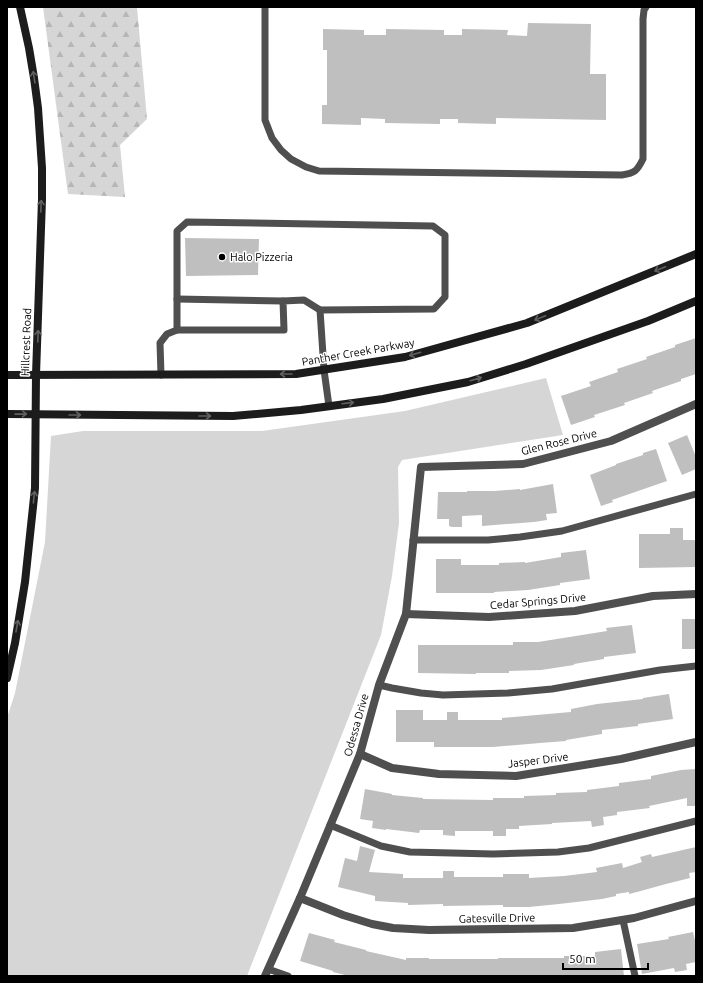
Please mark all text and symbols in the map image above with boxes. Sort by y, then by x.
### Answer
one-way arrow [29,71,37,84]
one-way arrow [38,200,45,213]
place label: Halo Pizzeria [230,251,293,263]
marker: Halo Pizzeria [217,252,227,262]
one-way arrow [654,266,666,273]
street label: Hillcrest Road [19,308,33,376]
one-way arrow [534,315,546,323]
one-way arrow [34,330,41,343]
street label: Panther Creek Parkway [301,336,416,368]
one-way arrow [409,351,422,359]
one-way arrow [280,370,293,378]
one-way arrow [469,375,482,382]
one-way arrow [341,399,354,407]
one-way arrow [14,410,27,418]
one-way arrow [68,411,81,419]
one-way arrow [198,412,211,420]
street label: Glen Rose Drive [520,427,598,457]
one-way arrow [30,491,38,504]
street label: Cedar Springs Drive [489,591,587,611]
one-way arrow [14,620,22,633]
street label: Odessa Drive [341,692,371,758]
street label: Jasper Drive [507,750,569,770]
street label: Gatesville Drive [459,911,535,925]
scale bar [563,945,648,971]
text: 50 m [569,952,596,965]

